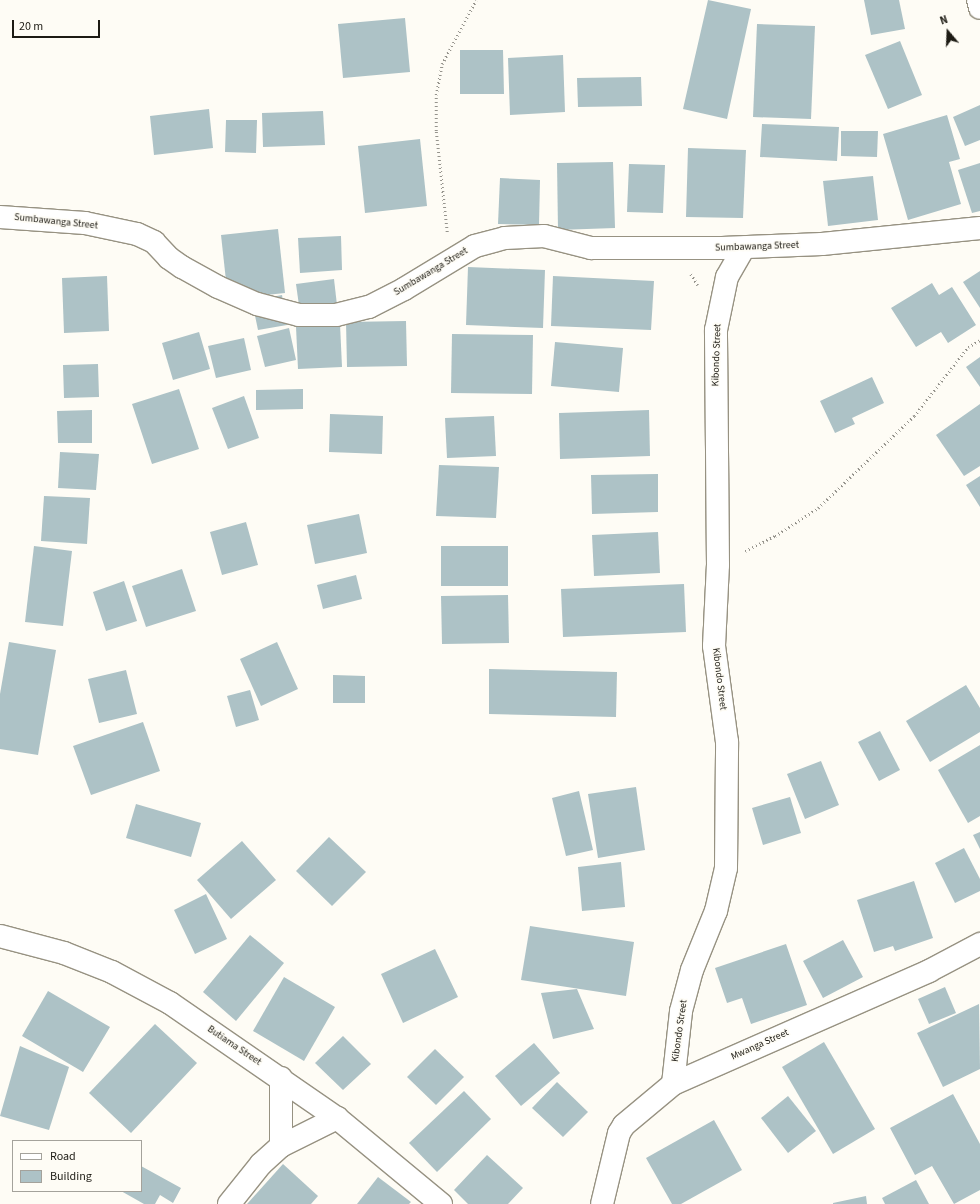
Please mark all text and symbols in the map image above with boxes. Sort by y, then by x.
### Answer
scale bar [14,12,102,38]
north arrow [928,12,968,52]
text: N [938,12,950,28]
text: 20 m [19,18,43,35]
street label: Sumbawanga Street [14,212,98,232]
street label: Sumbawanga Street [715,240,799,254]
street label: Sumbawanga Street [392,245,470,299]
street label: Kibondo Street [710,323,724,387]
street label: Kibondo Street [709,647,729,711]
street label: Kibondo Street [670,999,690,1063]
street label: Butiama Street [205,1024,263,1068]
street label: Mwanga Street [729,1027,791,1063]
legend [12,1140,142,1192]
text: Road [50,1148,76,1165]
text: Building [50,1168,92,1185]

